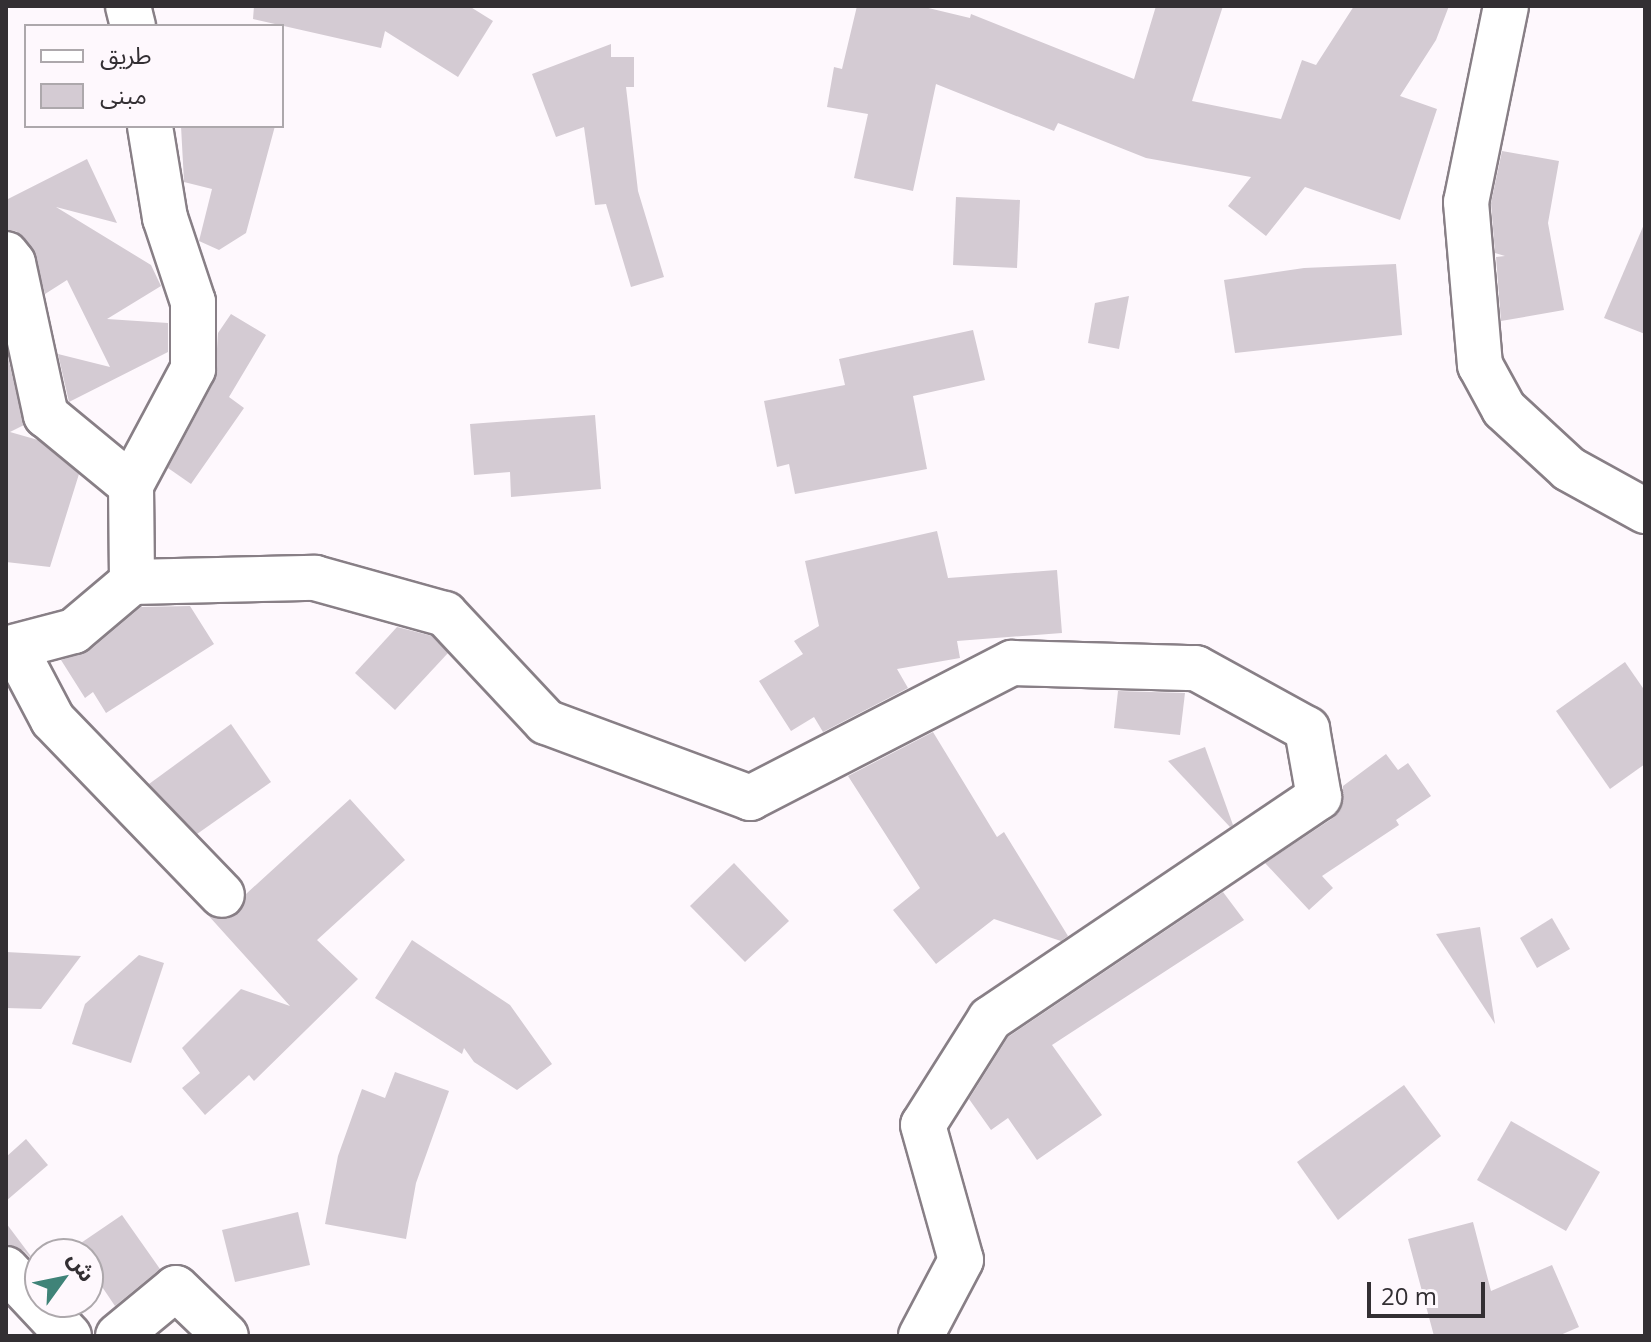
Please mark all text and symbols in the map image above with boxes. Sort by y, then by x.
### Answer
legend [24,24,284,128]
text: طريق [100,38,152,71]
text: مبنى [100,78,147,111]
north arrow [24,1238,104,1318]
text: ش [62,1245,103,1287]
scale bar [1371,1266,1489,1316]
text: 20 m [1381,1279,1437,1312]

